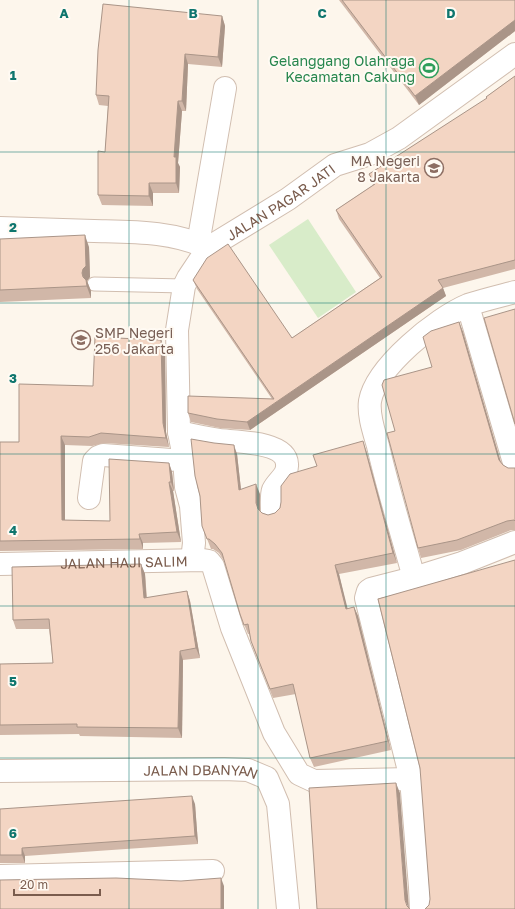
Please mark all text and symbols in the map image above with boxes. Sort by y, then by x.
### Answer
text: A [59,5,69,21]
text: B [188,5,198,21]
text: C [317,5,327,21]
text: D [446,5,456,21]
place label: Gelanggang Olahraga Kecamatan Cakung [269,52,415,85]
sports icon: Gelanggang Olahraga Kecamatan Cakung [418,57,440,79]
text: 1 [10,67,17,83]
place label: MA Negeri 8 Jakarta [350,152,420,185]
school or university icon: MA Negeri 8 Jakarta [423,157,445,179]
street label: JALAN PAGAR JATI [223,160,338,243]
text: 2 [9,219,17,235]
place label: SMP Negeri 256 Jakarta [95,324,174,357]
school or university icon: SMP Negeri 256 Jakarta [70,329,92,351]
text: 3 [9,370,17,386]
text: 4 [9,522,17,538]
street label: JALAN HAJI SALIM [60,552,188,571]
text: 5 [9,673,17,689]
street label: JALAN DBANYAN [143,760,261,782]
text: 6 [9,825,17,841]
scale bar [14,871,100,897]
text: 20 m [20,877,48,892]

